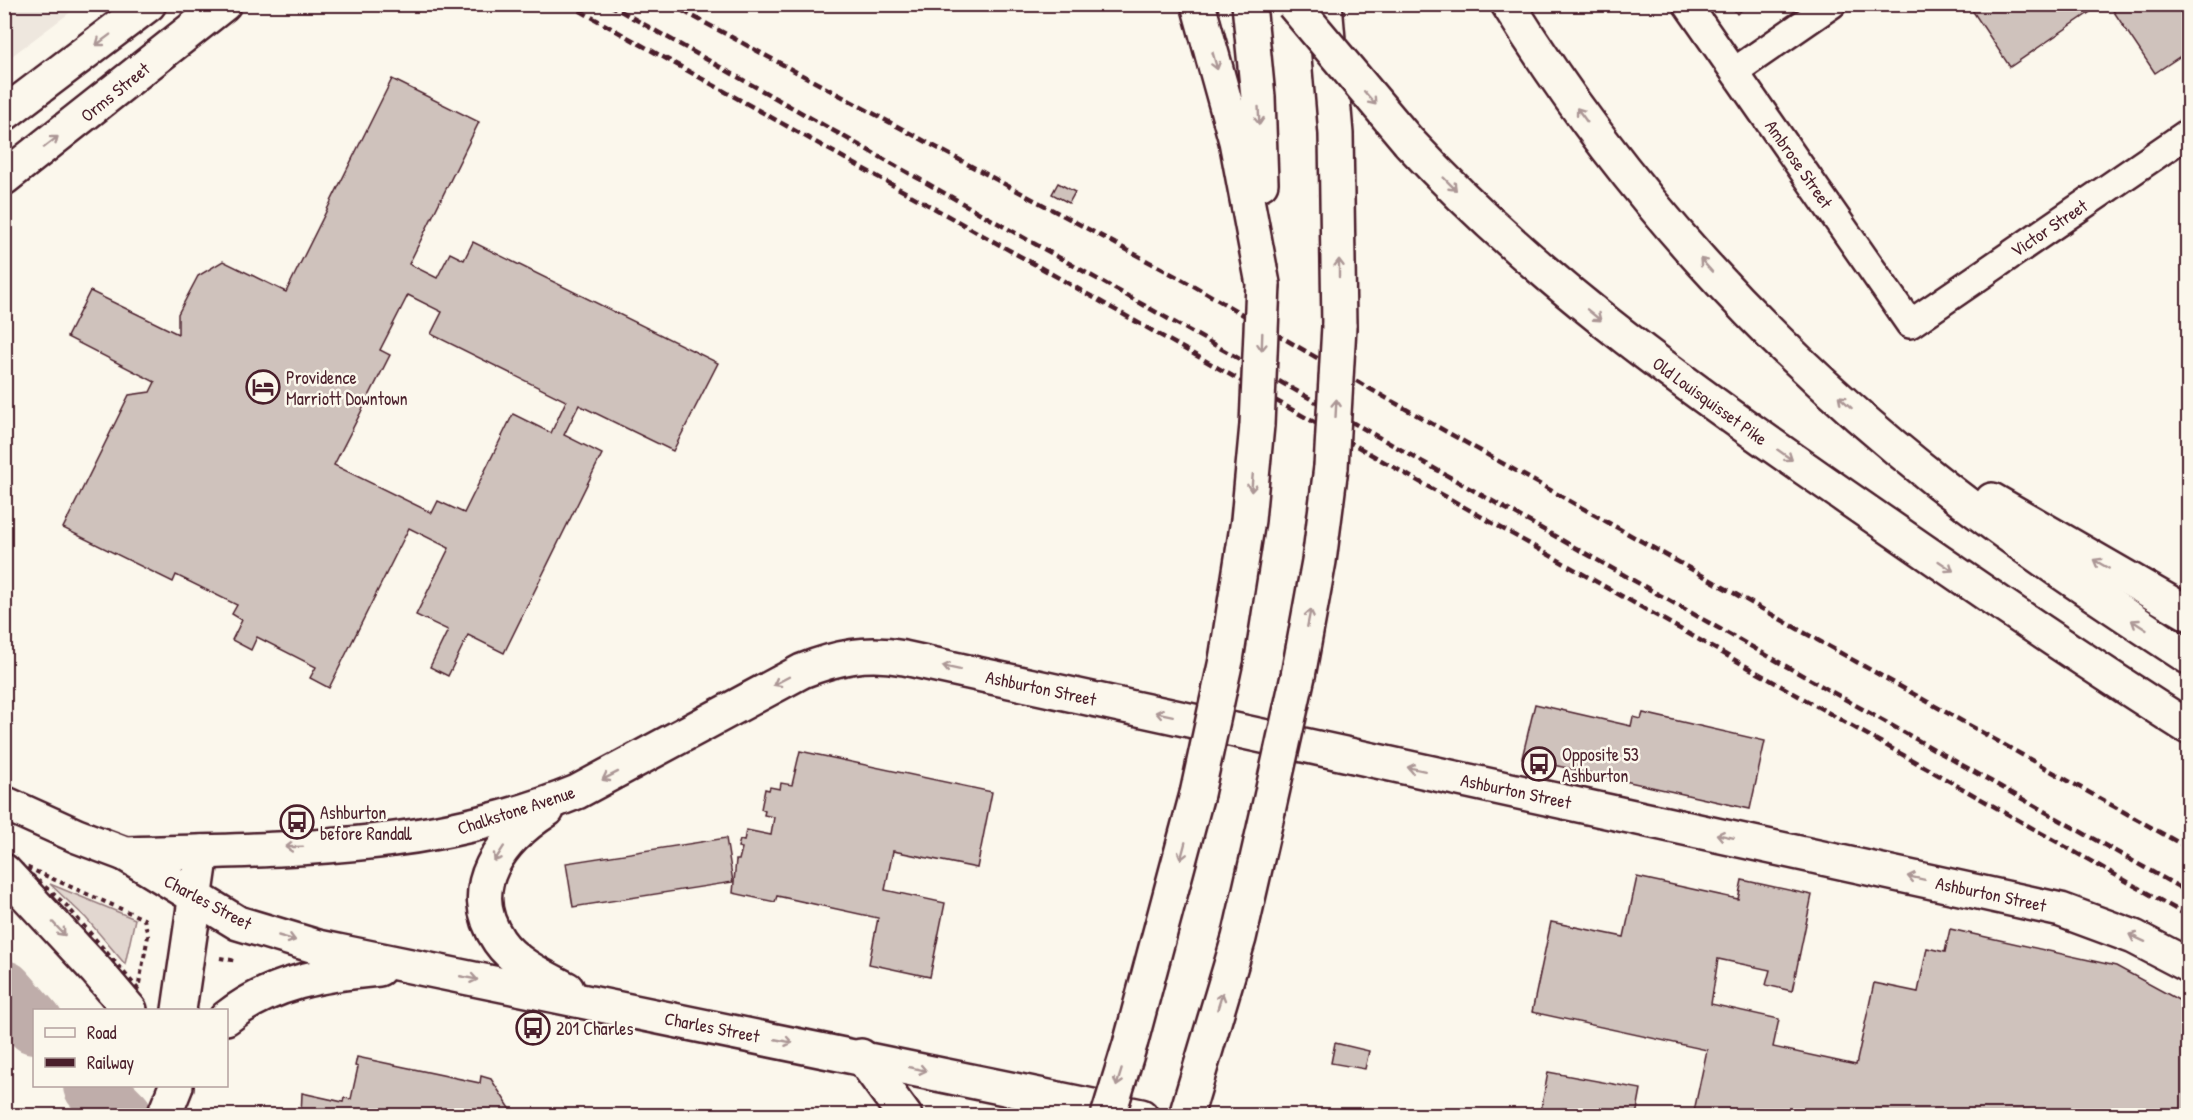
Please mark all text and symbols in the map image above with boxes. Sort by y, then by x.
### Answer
one-way arrow [95,33,111,46]
one-way arrow [1210,51,1221,70]
street label: Orms Street [75,56,155,128]
one-way arrow [1363,90,1377,105]
one-way arrow [1253,106,1264,125]
one-way arrow [1576,108,1588,124]
street label: Ambrose Street [1759,115,1839,214]
one-way arrow [42,136,58,149]
one-way arrow [1442,177,1457,192]
street label: Victor Street [2006,193,2093,263]
one-way arrow [1333,258,1345,278]
one-way arrow [1699,258,1713,273]
one-way arrow [1586,308,1601,322]
one-way arrow [1256,332,1268,352]
street label: Old Louisquisset Pike [1648,351,1772,451]
place label: Providence Marriott Downtown [286,365,408,411]
hotel icon: Providence Marriott Downtown [245,369,281,405]
one-way arrow [1838,395,1853,409]
one-way arrow [1330,399,1341,419]
one-way arrow [1777,449,1793,461]
one-way arrow [1246,473,1257,493]
one-way arrow [2093,557,2110,569]
one-way arrow [1937,560,1953,572]
one-way arrow [1304,609,1315,629]
one-way arrow [2132,619,2148,631]
one-way arrow [942,662,962,673]
street label: Ashburton Street [983,664,1099,712]
one-way arrow [772,676,790,687]
one-way arrow [1155,708,1174,719]
place label: Opposite 53 Ashburton [1562,742,1639,788]
bus stop icon: Opposite 53 Ashburton [1521,746,1557,782]
one-way arrow [1407,763,1426,774]
street label: Ashburton Street [1458,767,1574,815]
one-way arrow [601,770,619,782]
street label: Chalkstone Avenue [454,779,578,841]
place label: Ashburton before Randall [320,800,412,846]
bus stop icon: Ashburton before Randall [279,804,315,840]
one-way arrow [1716,830,1735,842]
one-way arrow [285,841,305,853]
one-way arrow [1177,841,1188,860]
one-way arrow [493,845,505,862]
street label: Charles Street [160,868,257,936]
street label: Ashburton Street [1933,870,2049,918]
one-way arrow [1907,872,1926,883]
one-way arrow [52,921,66,936]
one-way arrow [2128,932,2146,944]
one-way arrow [277,933,296,944]
one-way arrow [459,973,478,984]
one-way arrow [1215,992,1226,1011]
street label: Charles Street [662,1006,762,1049]
legend [33,1009,228,1087]
bus stop icon: 201 Charles [515,1010,551,1046]
place label: 201 Charles [556,1016,634,1041]
text: Road [87,1020,117,1045]
one-way arrow [773,1036,793,1047]
text: Railway [87,1050,134,1075]
one-way arrow [909,1063,928,1075]
one-way arrow [1113,1068,1124,1087]

